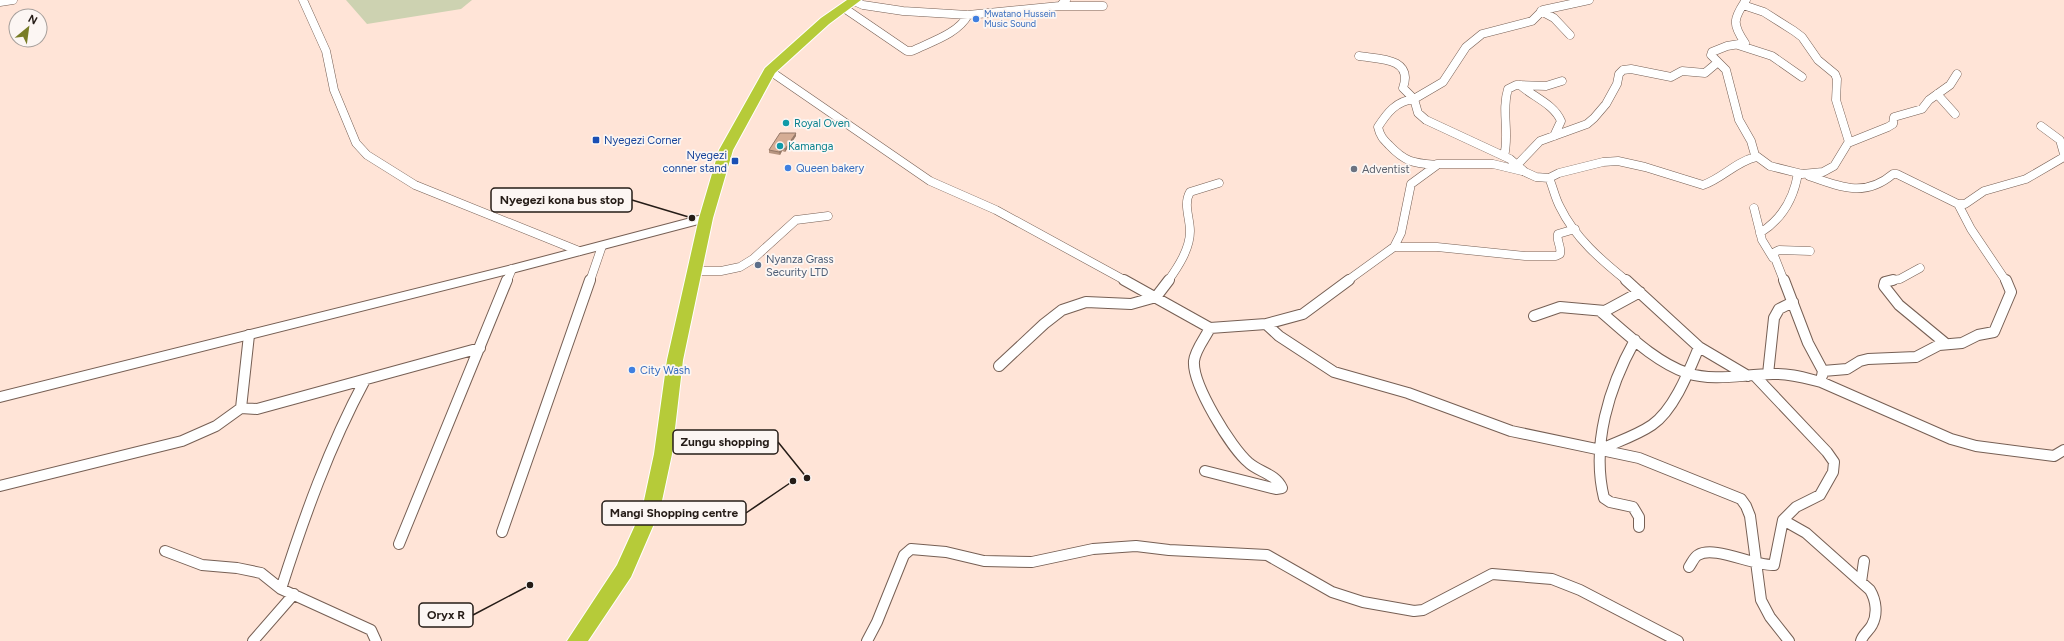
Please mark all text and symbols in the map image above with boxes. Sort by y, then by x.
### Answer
north arrow [8,8,48,48]
place label: Mwatano Hussein Music Sound [984,8,1056,29]
text: N [26,12,39,27]
marker: Mwatano Hussein Music Sound [971,14,981,24]
place label: Royal Oven [794,117,850,130]
marker: Royal Oven [781,118,791,128]
place label: Nyegezi Corner [604,134,681,147]
marker: Nyegezi Corner [591,135,601,145]
place label: Kamanga [788,140,833,153]
marker: Kamanga [775,141,785,151]
place label: Nyegezi conner stand [663,149,727,175]
marker: Nyegezi conner stand [730,156,740,166]
place label: Queen bakery [796,162,865,175]
marker: Queen bakery [783,163,793,173]
place label: Adventist [1362,163,1410,176]
marker: Adventist [1349,164,1359,174]
callout: Nyegezi kona bus stop [491,188,632,212]
text: Nyegezi kona bus stop [500,193,624,207]
place label: Nyanza Grass Security LTD [766,253,834,279]
marker: Nyanza Grass Security LTD [753,260,763,270]
place label: City Wash [640,364,690,377]
marker: City Wash [627,365,637,375]
callout: Zungu shopping [673,430,778,454]
text: Zungu shopping [680,435,770,449]
callout: Mangi Shopping centre [602,501,746,525]
text: Mangi Shopping centre [610,506,738,520]
callout: Oryx R [419,603,473,627]
text: Oryx R [427,608,465,622]

